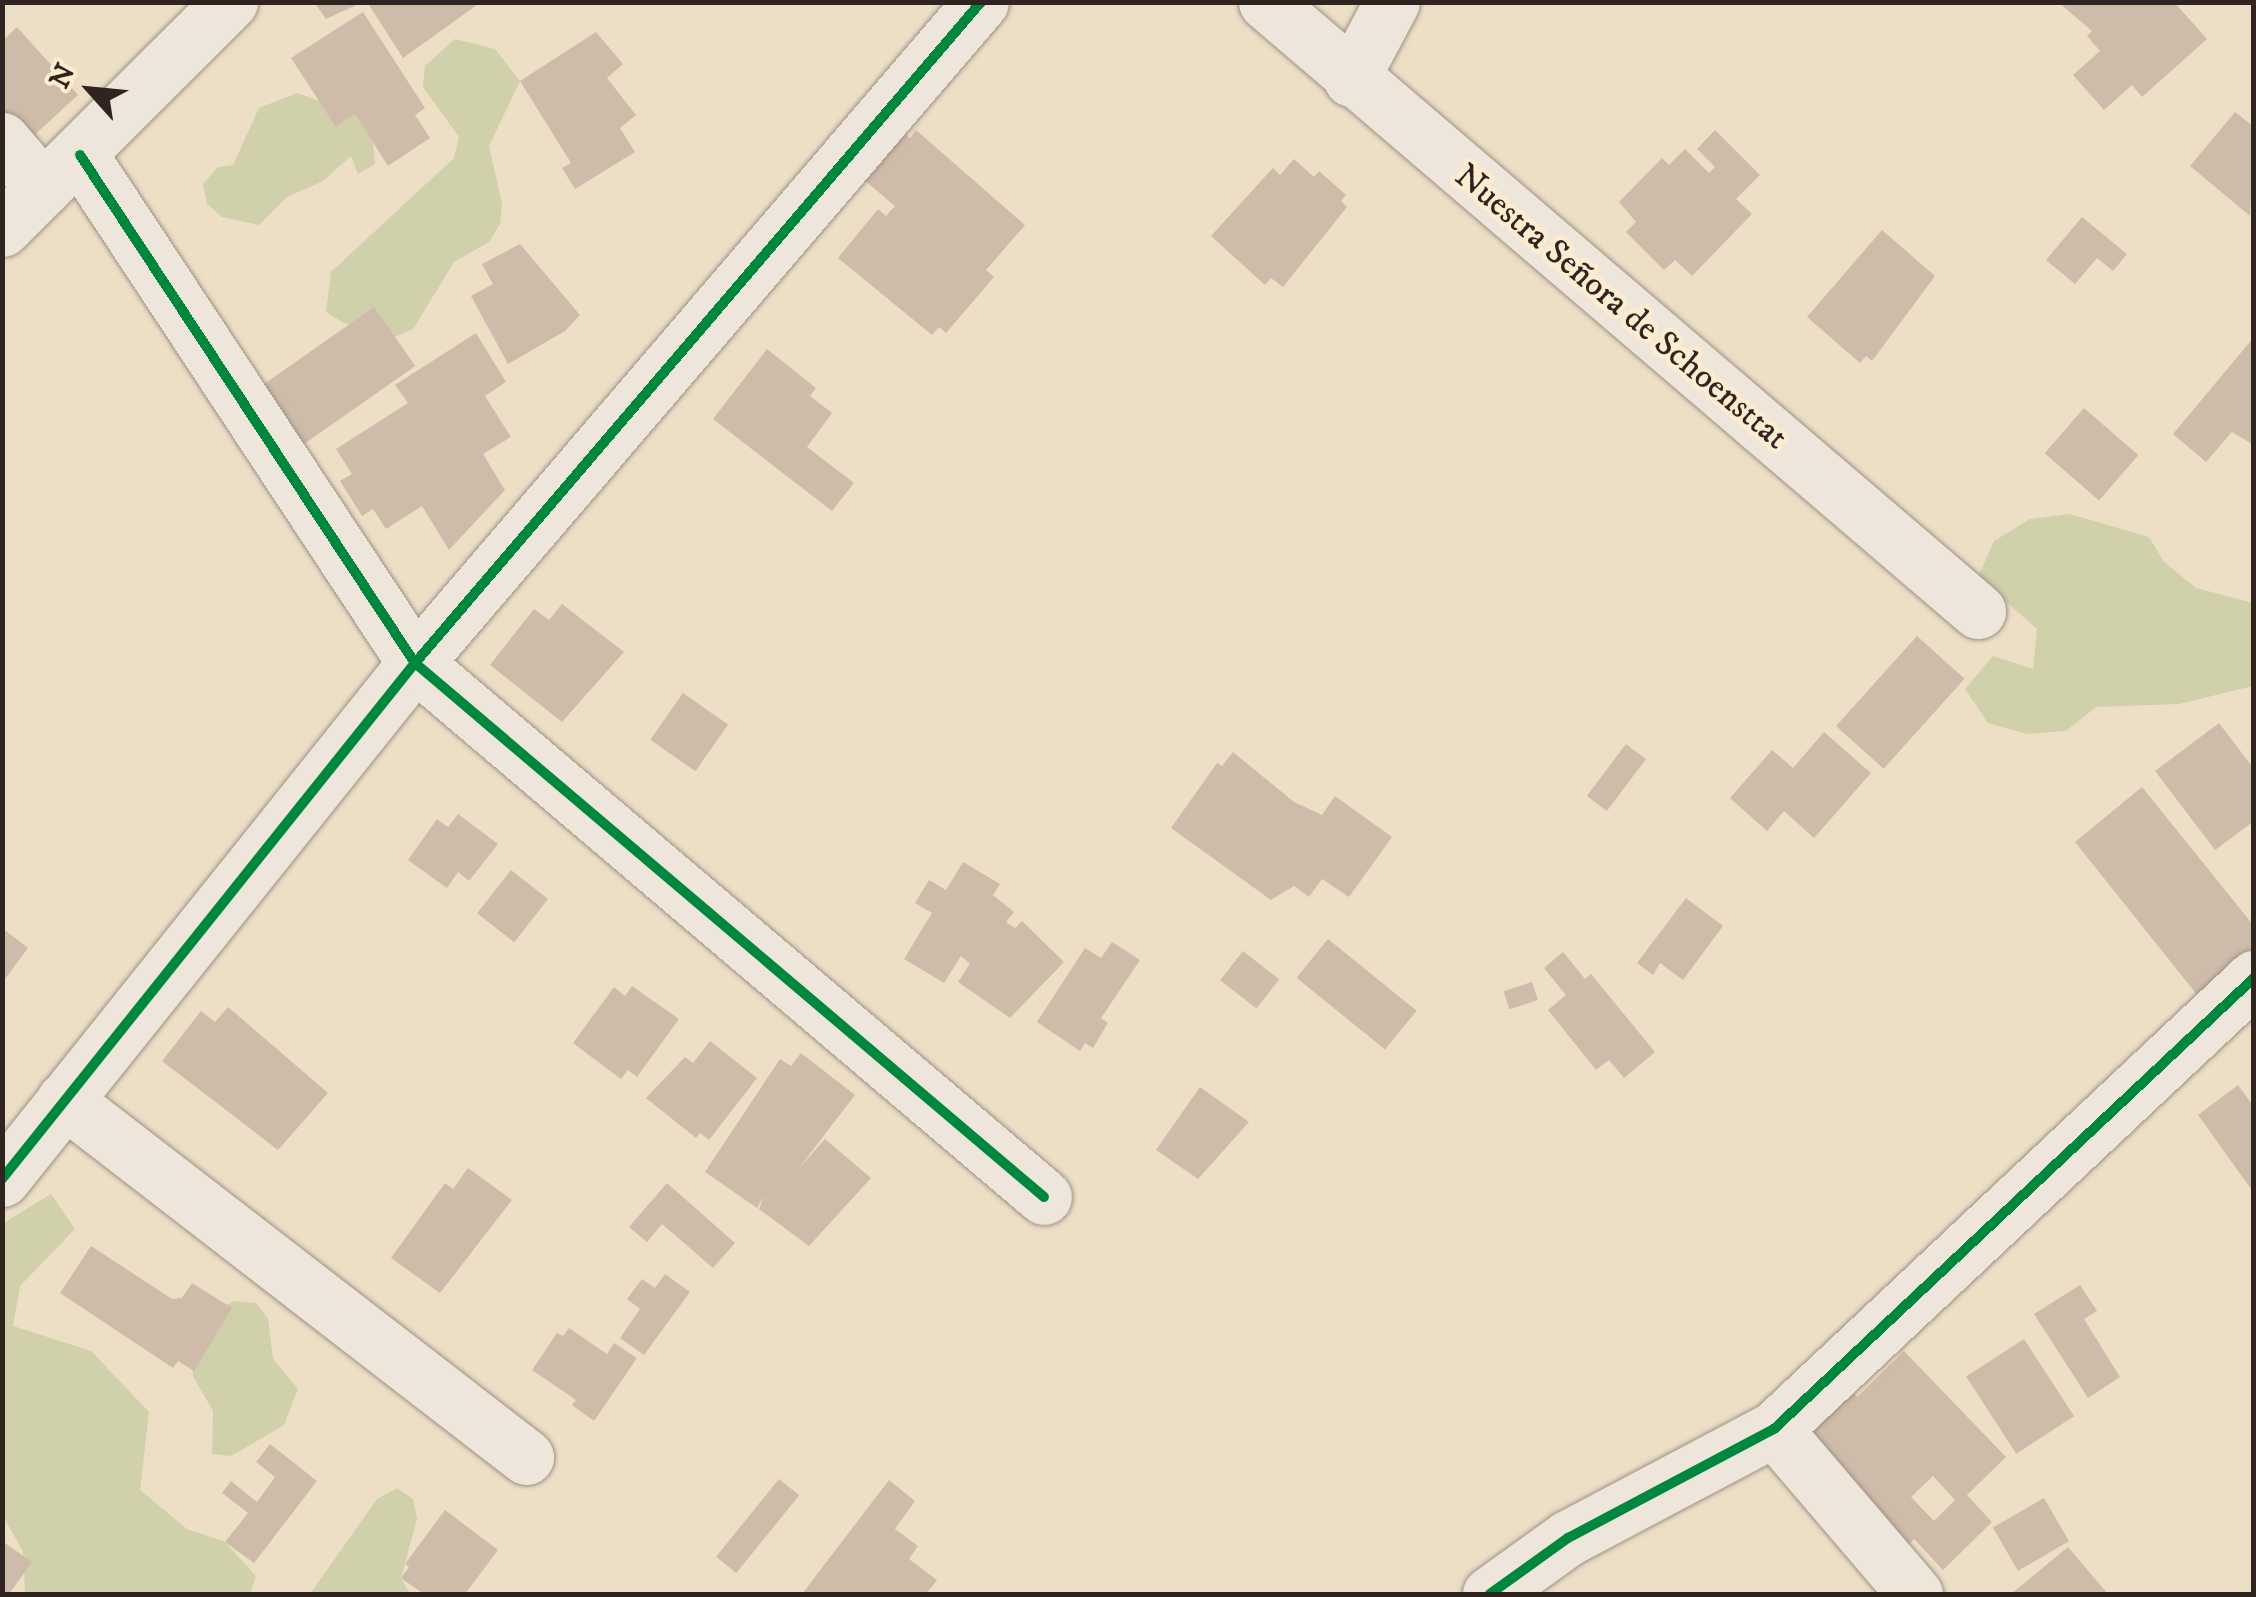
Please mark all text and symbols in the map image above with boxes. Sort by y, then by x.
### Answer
north arrow [40,40,140,140]
text: N [42,58,84,94]
street label: Nuestra Señora de Schoensttat [1446,155,1796,459]

